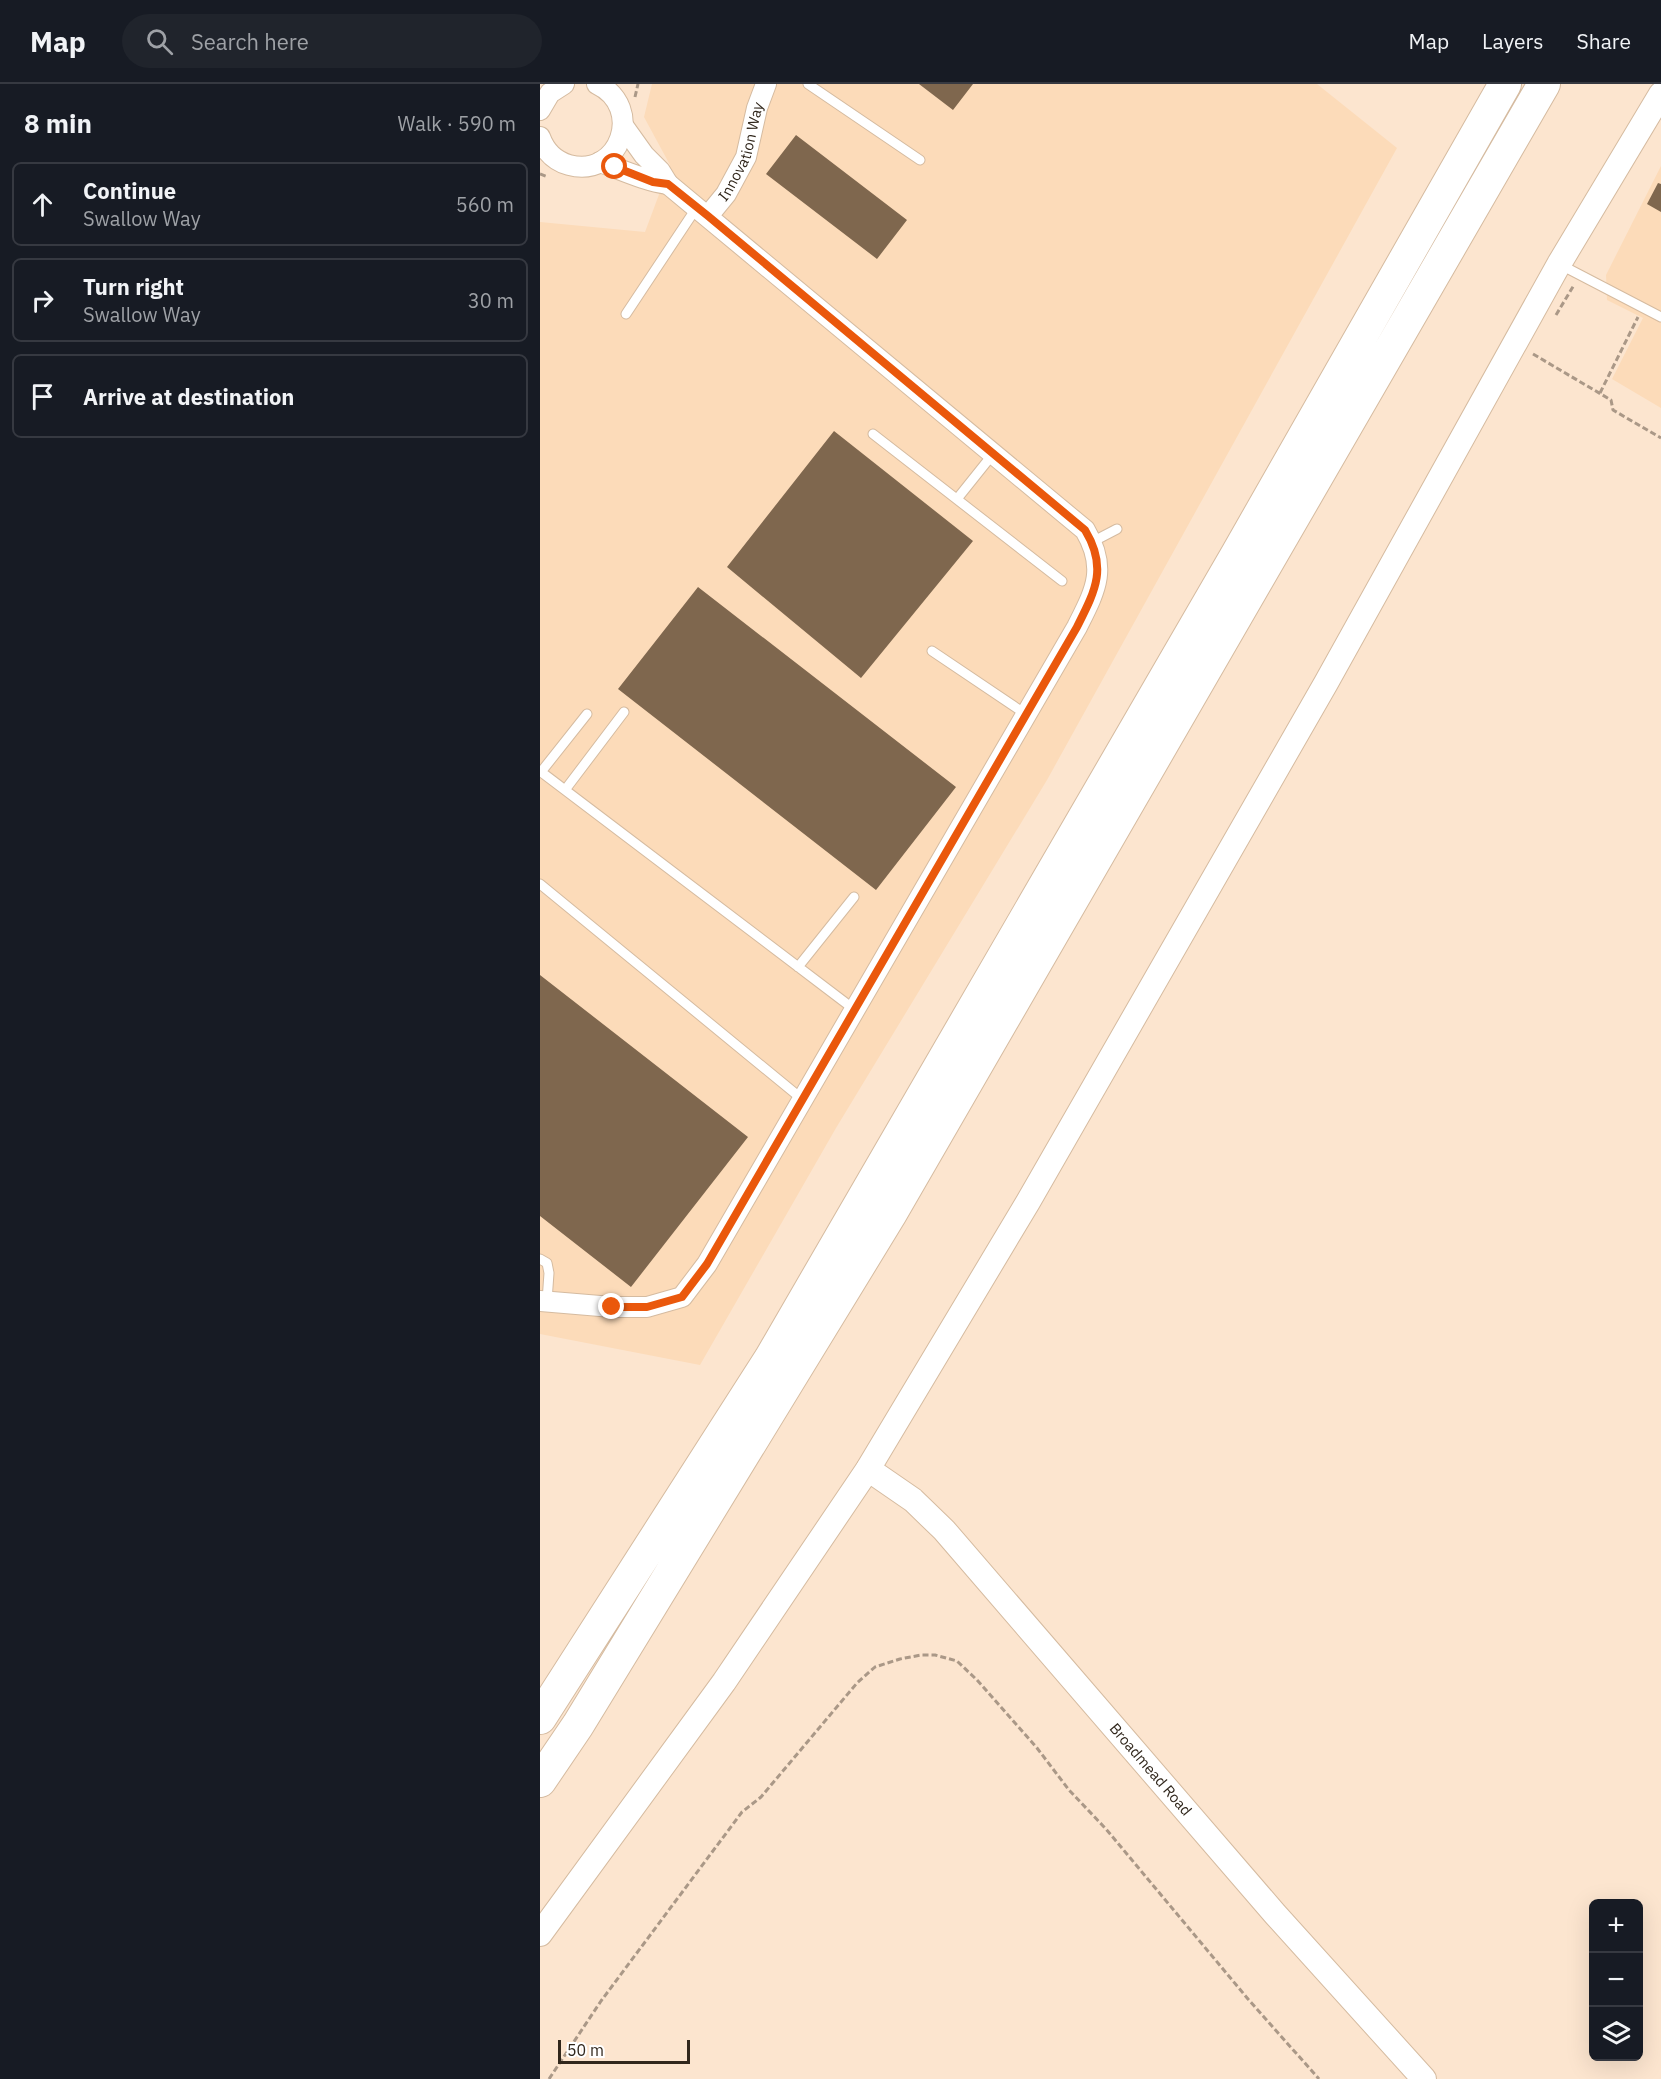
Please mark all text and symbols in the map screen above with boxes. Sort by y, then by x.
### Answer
search box [122,14,542,68]
text: Map [30,23,86,60]
icon: search [143,25,176,58]
text: Search here [191,27,309,56]
text: Map [1409,27,1449,55]
text: Layers [1482,27,1544,55]
text: Share [1577,27,1631,55]
street label: Innovation Way [714,99,768,205]
text: 8 min [24,106,92,140]
text: Walk · 590 m [398,110,516,137]
route start [601,153,627,179]
text: Continue [83,176,176,205]
icon: ahead [26,188,59,221]
text: 560 m [456,191,514,218]
text: Swallow Way [83,205,201,232]
text: Turn right [83,272,184,301]
icon: right [26,284,59,317]
text: 30 m [468,287,514,314]
text: Swallow Way [83,301,201,328]
icon: arrive [26,380,59,413]
text: Arrive at destination [83,382,294,411]
route end [598,1293,624,1319]
street label: Broadmead Road [1106,1719,1196,1820]
map controls [1589,1899,1643,2061]
button: + [1589,1899,1643,1953]
button: − [1589,1953,1643,2007]
button: layers [1589,2007,1643,2061]
scale bar [558,2037,690,2064]
text: 50 m [567,2040,604,2060]

